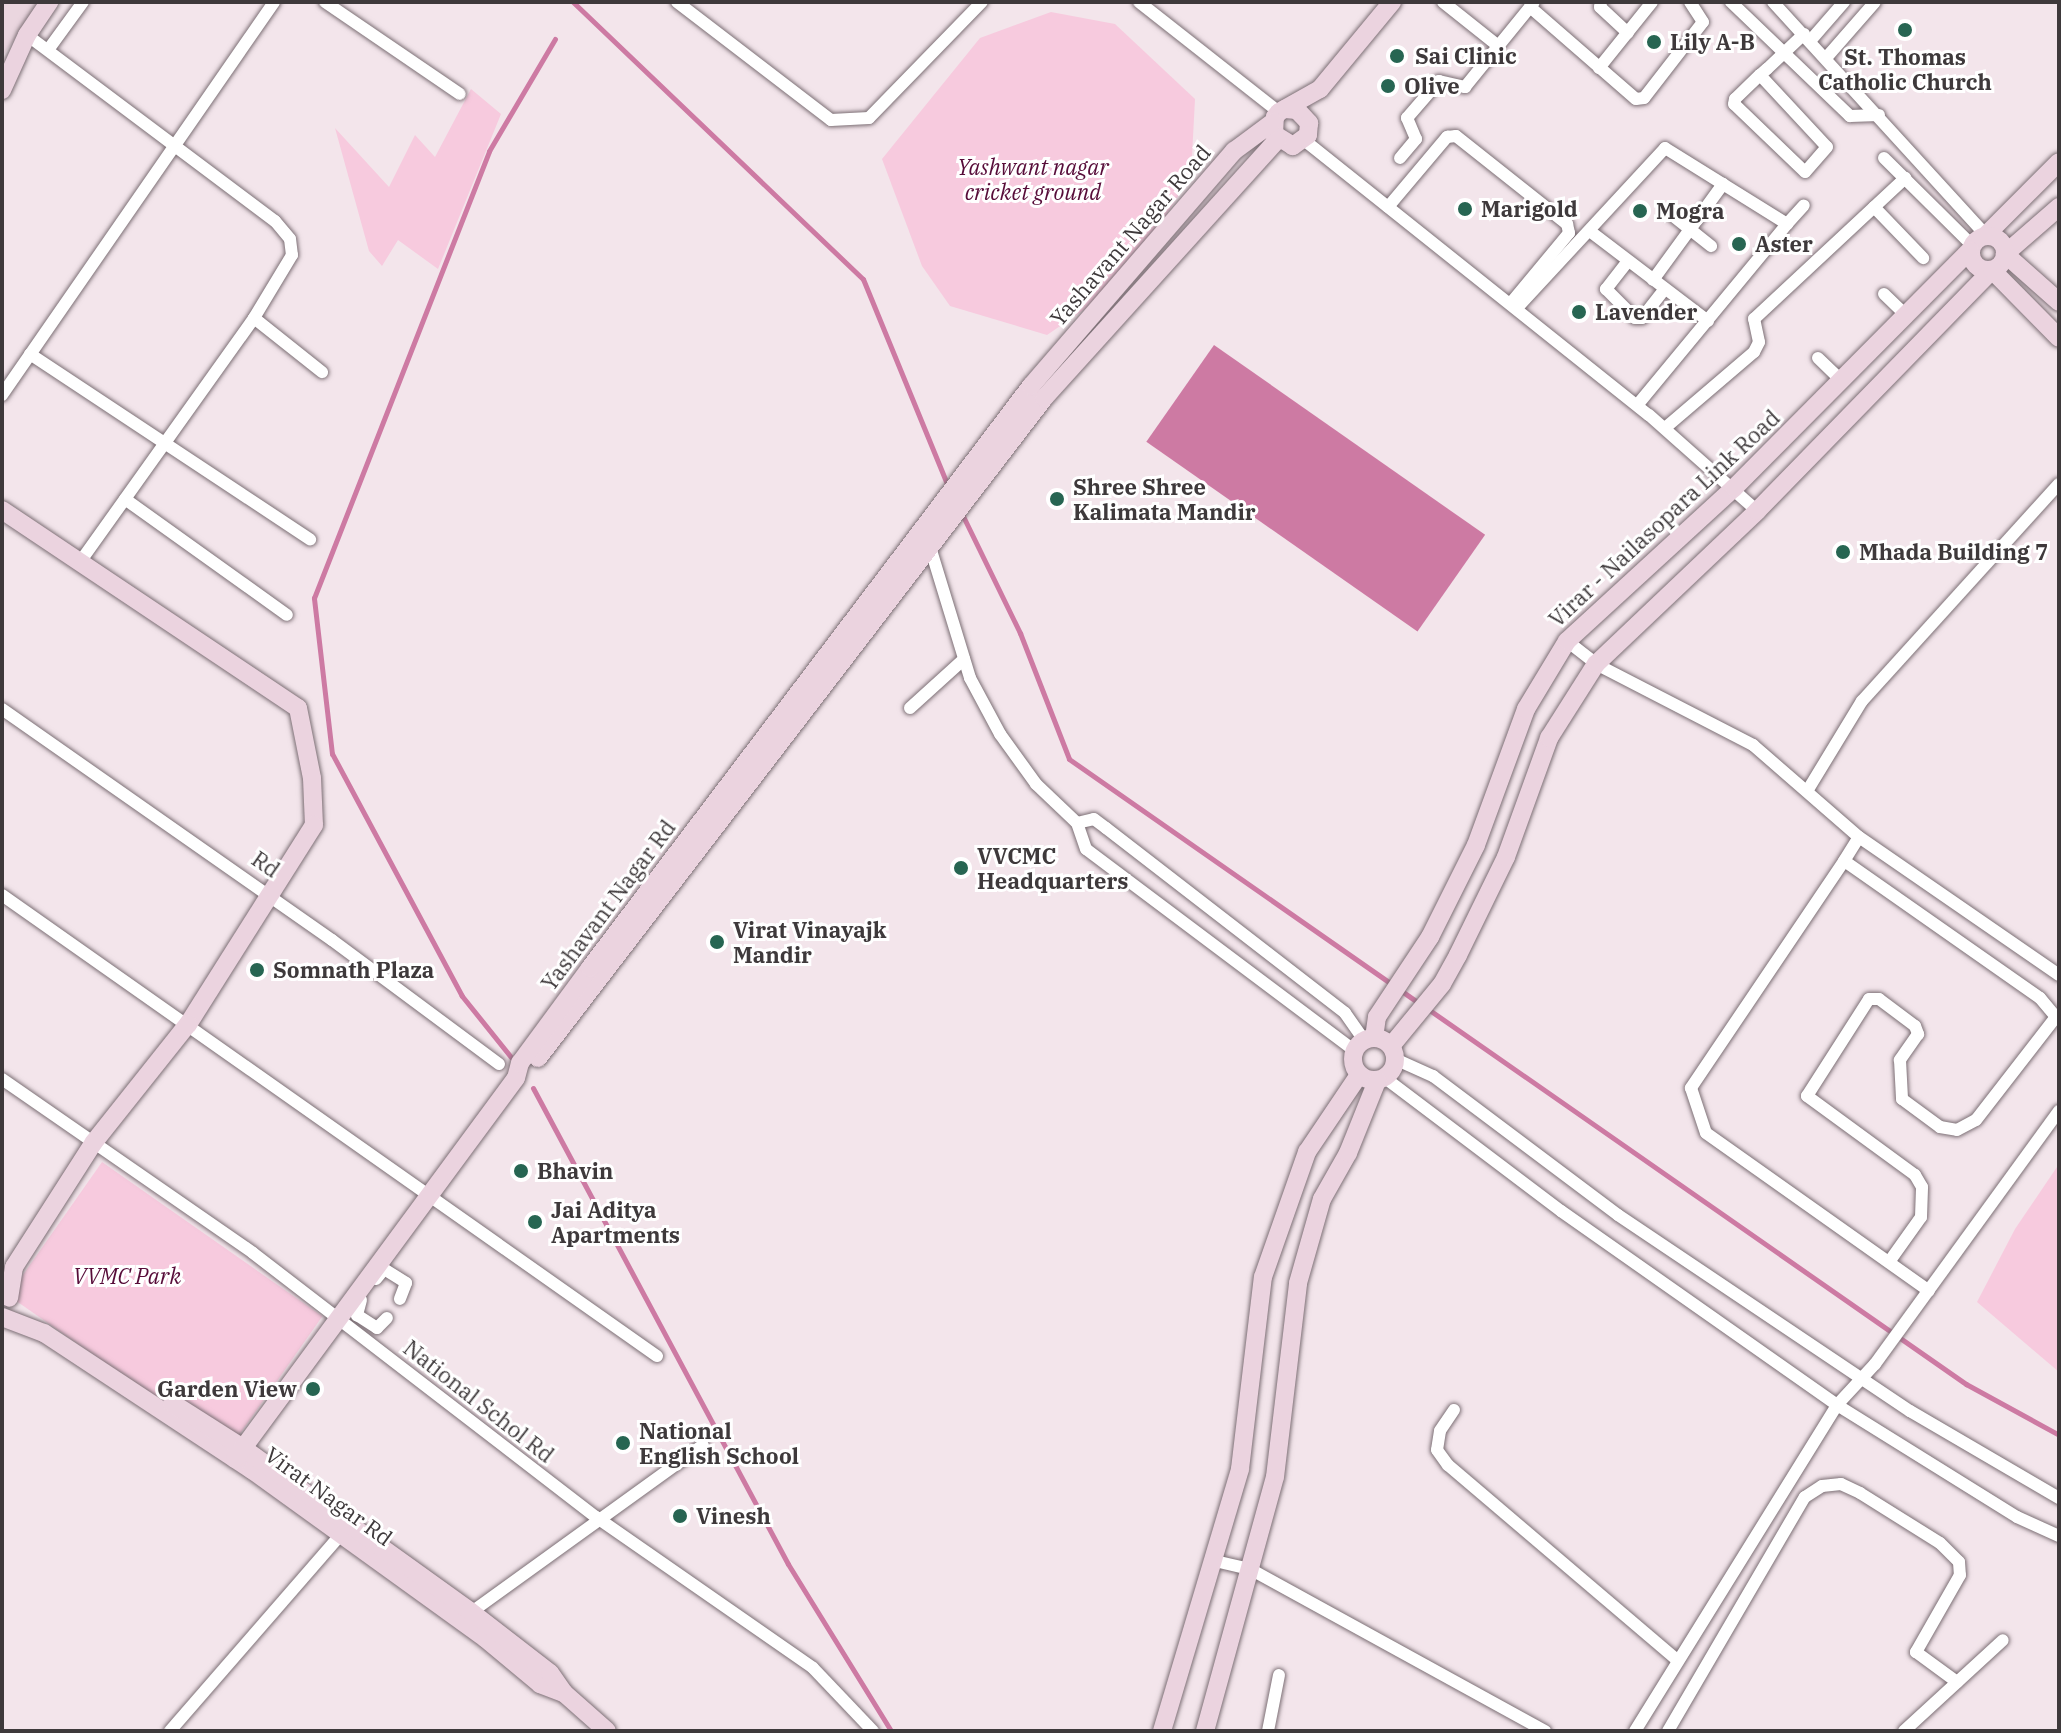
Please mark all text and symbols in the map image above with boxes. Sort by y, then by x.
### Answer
marker: St. Thomas Catholic Church [1896,21,1914,39]
place label: Lily A-B [1670,29,1755,55]
marker: Lily A-B [1645,33,1663,51]
place label: Sai Clinic [1415,43,1517,69]
place label: St. Thomas Catholic Church [1818,43,1992,94]
marker: Sai Clinic [1386,45,1408,67]
place label: Olive [1404,73,1460,99]
marker: Olive [1379,77,1397,95]
street label: Yashavant Nagar Road [1044,139,1216,331]
park label: Yashwant nagar cricket ground [957,153,1109,204]
place label: Marigold [1481,196,1578,222]
place label: Mogra [1656,198,1725,224]
marker: Marigold [1456,200,1474,218]
marker: Mogra [1631,202,1649,220]
place label: Aster [1755,231,1813,257]
marker: Aster [1730,235,1748,253]
place label: Lavender [1595,299,1697,325]
marker: Lavender [1570,303,1588,321]
street label: Virar - Nailasopara Link Road [1543,404,1785,632]
place label: Shree Shree Kalimata Mandir [1073,473,1256,524]
marker: Shree Shree Kalimata Mandir [1048,490,1066,508]
place label: Mhada Building 7 [1859,539,2048,565]
marker: Mhada Building 7 [1834,543,1852,561]
street label: Yashavant Nagar Rd [535,815,681,995]
place label: VVCMC Headquarters [977,842,1128,894]
street label: Rd [247,845,285,883]
marker: VVCMC Headquarters [952,859,970,877]
place label: Virat Vinayajk Mandir [733,916,887,968]
marker: Virat Vinayajk Mandir [708,933,726,951]
place label: Somnath Plaza [273,957,434,983]
marker: Somnath Plaza [248,961,266,979]
place label: Bhavin [537,1158,613,1184]
marker: Bhavin [512,1162,530,1180]
place label: Jai Aditya Apartments [551,1196,680,1248]
marker: Jai Aditya Apartments [526,1213,544,1231]
park label: VVMC Park [73,1263,181,1289]
street label: National Schol Rd [399,1334,559,1468]
place label: Garden View [157,1376,297,1402]
marker: Garden View [304,1380,322,1398]
place label: National English School [639,1417,799,1468]
marker: National English School [614,1434,632,1452]
street label: Virat Nagar Rd [260,1441,398,1551]
place label: Vinesh [696,1503,771,1529]
marker: Vinesh [671,1507,689,1525]

